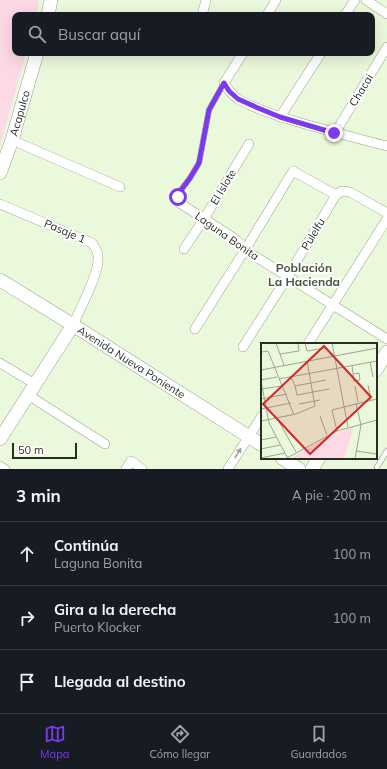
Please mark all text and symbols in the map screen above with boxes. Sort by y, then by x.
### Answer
search box [12,12,375,56]
icon: search [26,23,48,45]
text: Buscar aquí [58,25,140,44]
street label: Chacai [346,71,376,109]
street label: Acapulco [6,89,33,138]
route end [325,124,343,142]
street label: El Islote [207,167,239,207]
route start [169,188,187,206]
street label: Laguna Bonita [192,209,262,263]
street label: Pasaje 1 [42,216,88,246]
street label: Pulelfu [298,216,328,252]
district label: Población La Hacienda [268,260,340,289]
street label: Avenida Nueva Poniente [75,323,188,402]
inset map [261,343,377,459]
scale bar [12,441,77,460]
text: 50 m [18,443,44,457]
one-way arrow [234,448,242,458]
text: 3 min [16,485,61,506]
text: A pie · 200 m [292,487,371,503]
text: Continúa [54,536,119,555]
icon: ahead [16,543,38,565]
text: 100 m [333,546,371,562]
text: Laguna Bonita [54,555,142,571]
text: Gira a la derecha [54,600,176,619]
icon: right [16,607,38,629]
text: 100 m [333,610,371,626]
text: Puerto Klocker [54,619,141,635]
icon: arrive [16,671,38,693]
text: Llegada al destino [54,672,186,691]
tab: Mapa [40,723,69,761]
tab: Cómo llegar [150,723,210,761]
tab: Guardados [290,723,347,761]

